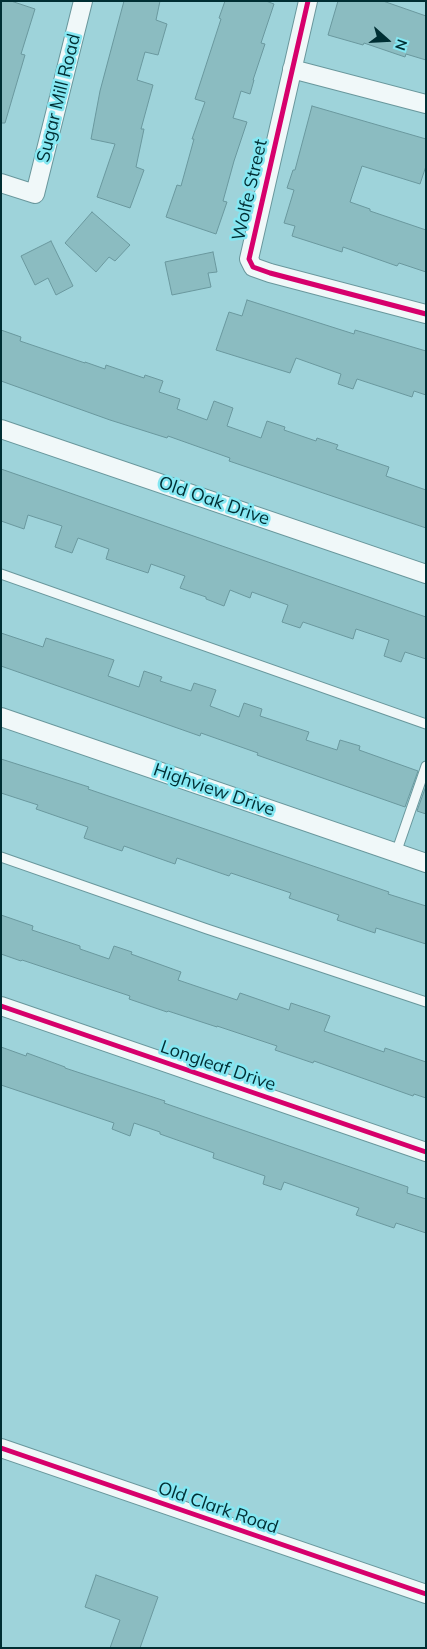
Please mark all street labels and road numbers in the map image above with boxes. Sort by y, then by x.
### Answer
street label: Sugar Mill Road [33,32,85,164]
street label: Wolfe Street [228,137,272,243]
street label: Old Oak Drive [156,472,272,530]
street label: Highview Drive [151,759,277,821]
street label: Longleaf Drive [157,1036,279,1096]
street label: Old Clark Road [155,1477,281,1539]

